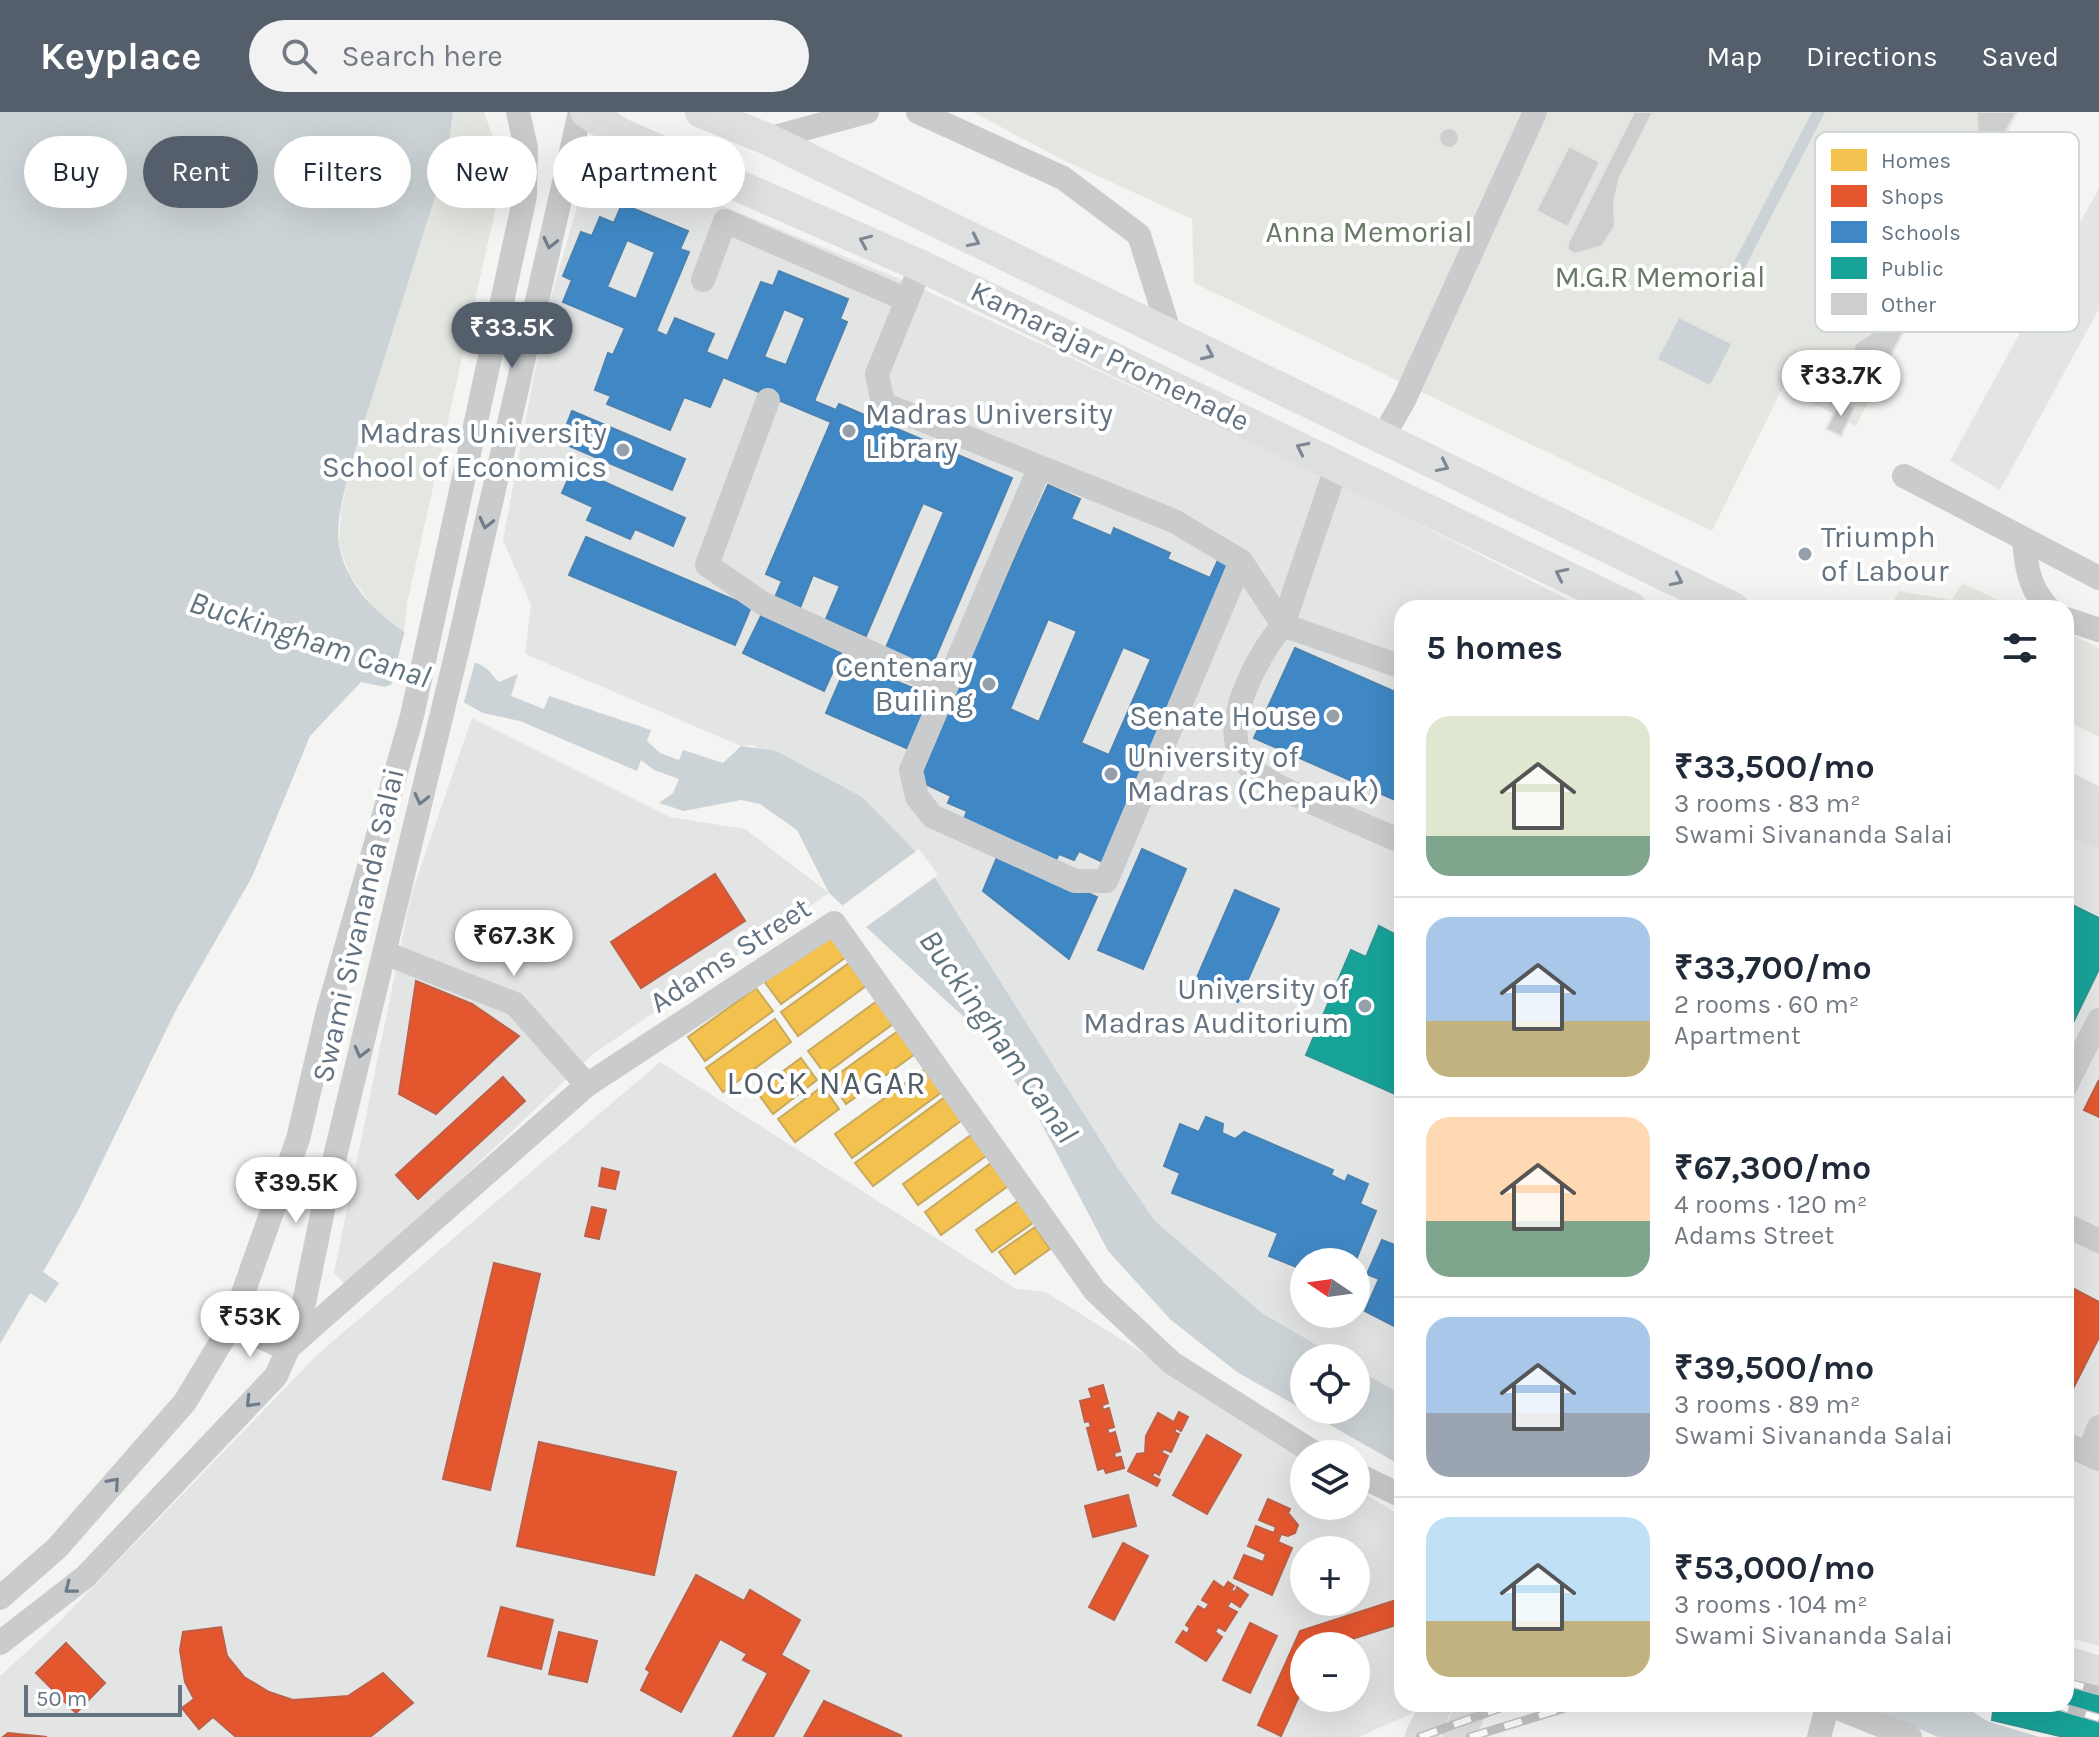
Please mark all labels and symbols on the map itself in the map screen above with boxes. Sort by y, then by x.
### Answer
legend [1815,132,2079,332]
text: Homes [1881,148,1951,174]
text: Shops [1881,184,1944,210]
park label: Anna Memorial [1265,214,1473,250]
text: Schools [1881,220,1961,246]
one-way arrow [966,231,981,247]
one-way arrow [543,235,560,249]
one-way arrow [859,235,873,251]
text: Public [1881,256,1944,282]
park label: M.G.R Memorial [1555,259,1765,295]
street label: Kamarajar Promenade [965,273,1255,439]
text: Other [1881,292,1936,318]
pin: ₹33.5K [447,302,577,370]
one-way arrow [1200,345,1215,361]
pin: ₹33.7K [1776,350,1906,418]
place label: Madras University Library [865,396,1113,466]
place label: Madras University School of Economics [322,415,607,485]
marker: Madras University Library [840,422,858,440]
marker: Madras University School of Economics [614,441,632,459]
one-way arrow [1296,442,1311,458]
one-way arrow [1435,456,1450,472]
one-way arrow [478,516,495,530]
place label: Triumph of Labour [1821,519,1949,589]
marker: Triumph of Labour [1796,545,1814,563]
one-way arrow [1555,568,1570,584]
one-way arrow [1668,570,1683,586]
water label: Buckingham Canal [185,583,435,696]
place label: Centenary Builing [835,649,973,719]
marker: Centenary Builing [980,675,998,693]
place label: Senate House [1129,698,1317,734]
marker: Senate House [1324,707,1342,725]
place label: University of Madras (Chepauk) [1127,739,1379,809]
street label: Swami Sivananda Salai [304,764,412,1086]
marker: University of Madras (Chepauk) [1102,765,1120,783]
one-way arrow [413,792,430,805]
street label: Adams Street [643,890,817,1020]
pin: ₹67.3K [449,910,579,978]
water label: Buckingham Canal [911,923,1086,1150]
place label: University of Madras Auditorium [1083,971,1350,1041]
marker: University of Madras Auditorium [1356,997,1374,1015]
one-way arrow [353,1044,370,1058]
district label: LOCK NAGAR [726,1065,928,1102]
pin: ₹39.5K [231,1157,361,1225]
north arrow [1290,1248,1370,1328]
pin: ₹53K [203,1291,297,1359]
one-way arrow [246,1393,260,1407]
one-way arrow [104,1478,118,1493]
one-way arrow [64,1579,79,1593]
scale bar [24,1681,182,1717]

